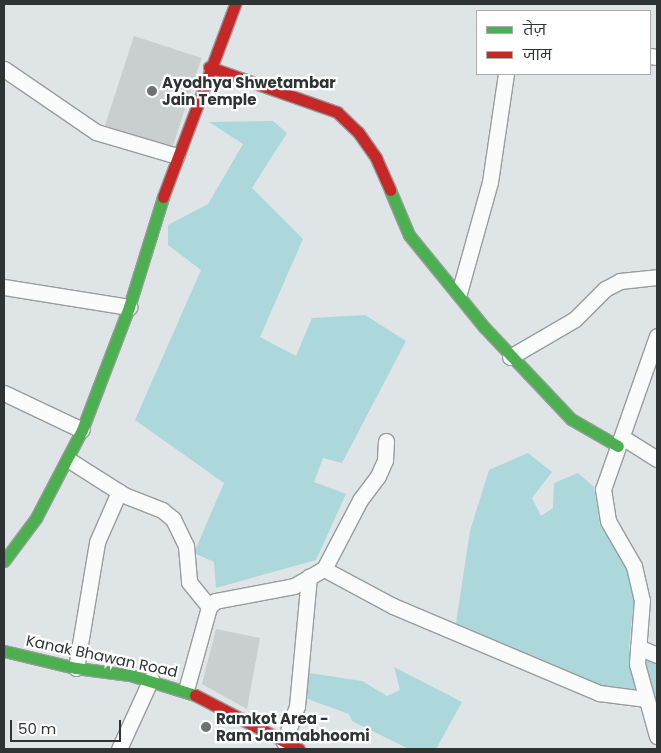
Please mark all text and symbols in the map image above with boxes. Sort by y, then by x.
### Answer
legend [476,10,651,75]
text: तेज़ [523,19,546,40]
text: जाम [523,44,552,65]
place label: Ayodhya Shwetambar Jain Temple [162,73,336,108]
marker: Ayodhya Shwetambar Jain Temple [146,85,158,97]
street label: Kanak Bhawan Road [25,631,179,681]
place label: Ramkot Area - Ram Janmabhoomi [216,709,370,744]
scale bar [12,710,124,742]
text: 50 m [18,718,56,739]
marker: Ramkot Area - Ram Janmabhoomi [200,721,212,733]

